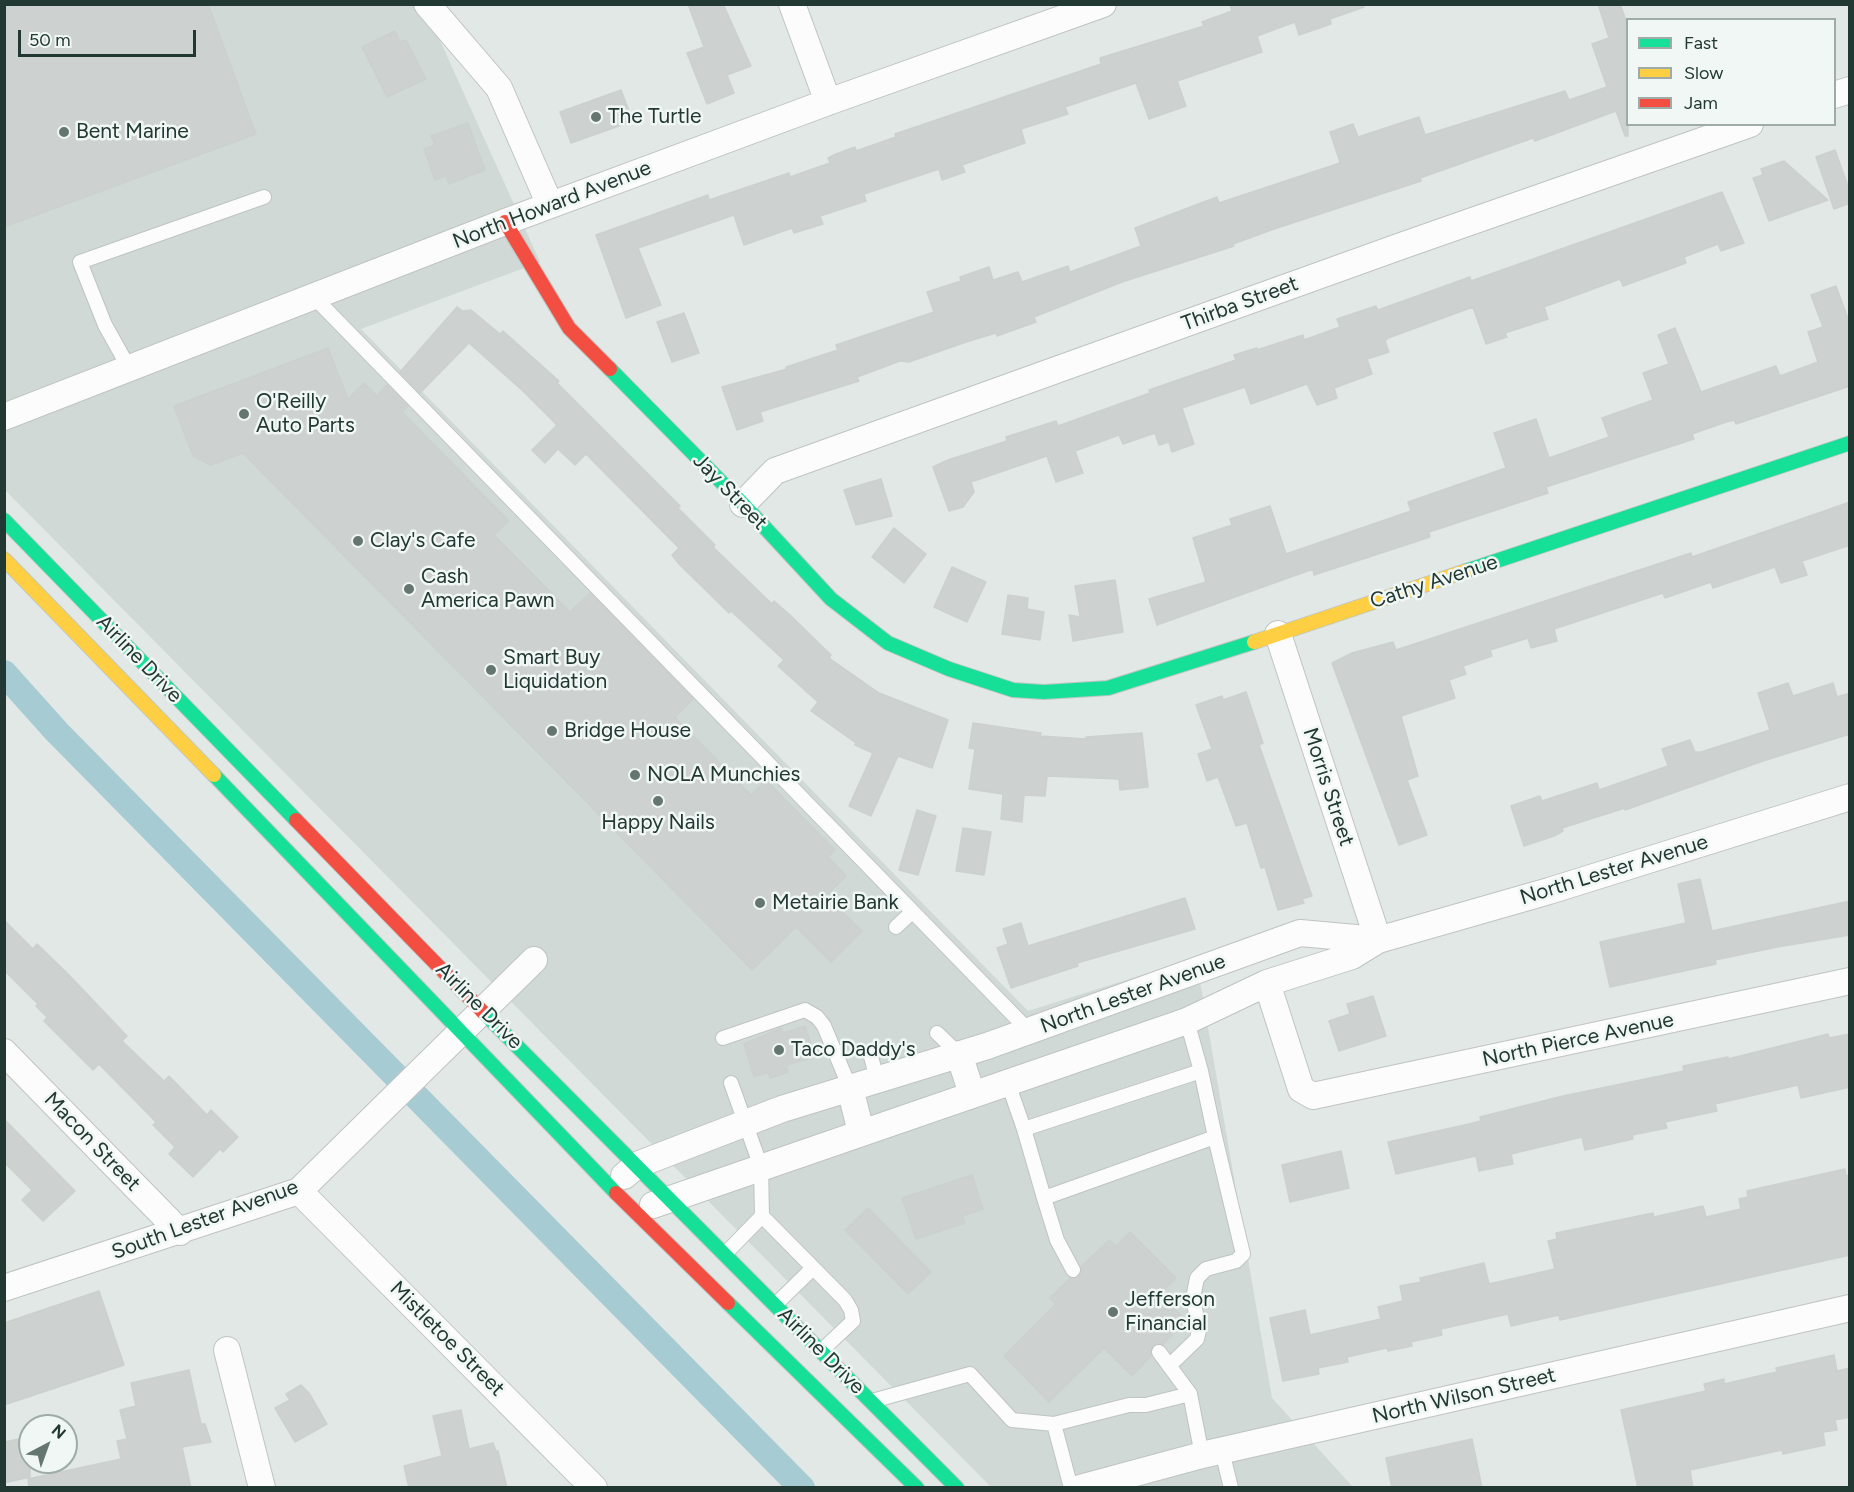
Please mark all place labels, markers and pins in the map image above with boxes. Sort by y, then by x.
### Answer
place label: The Turtle [608,104,701,130]
marker: The Turtle [589,110,603,124]
place label: Bent Marine [76,119,189,145]
marker: Bent Marine [57,125,71,139]
place label: O'Reilly Auto Parts [256,389,355,439]
marker: O'Reilly Auto Parts [237,407,251,421]
place label: Clay's Cafe [370,528,476,554]
marker: Clay's Cafe [351,534,365,548]
place label: Cash America Pawn [421,564,554,614]
marker: Cash America Pawn [402,582,416,596]
place label: Smart Buy Liquidation [503,645,607,695]
marker: Smart Buy Liquidation [484,663,498,677]
place label: Bridge House [564,718,691,744]
marker: Bridge House [545,724,559,738]
place label: NOLA Munchies [647,762,800,788]
marker: NOLA Munchies [628,768,642,782]
marker: Happy Nails [651,794,665,808]
place label: Happy Nails [601,810,715,836]
place label: Metairie Bank [772,890,899,916]
marker: Metairie Bank [753,896,767,910]
place label: Taco Daddy's [791,1037,916,1063]
marker: Taco Daddy's [772,1043,786,1057]
place label: Jefferson Financial [1125,1287,1215,1337]
marker: Jefferson Financial [1106,1305,1120,1319]

